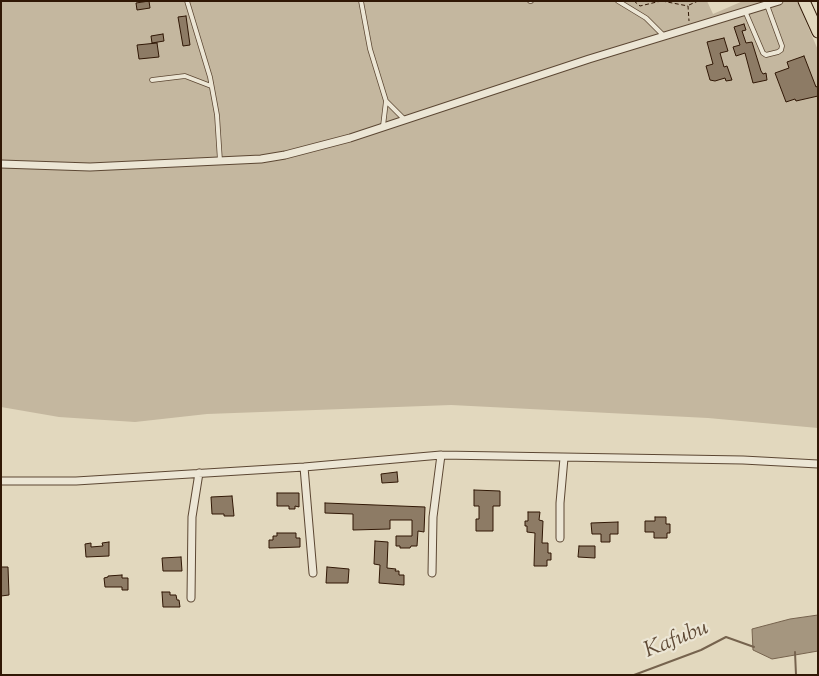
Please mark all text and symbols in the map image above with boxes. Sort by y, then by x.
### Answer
water label: Kafubu [641,616,713,666]

